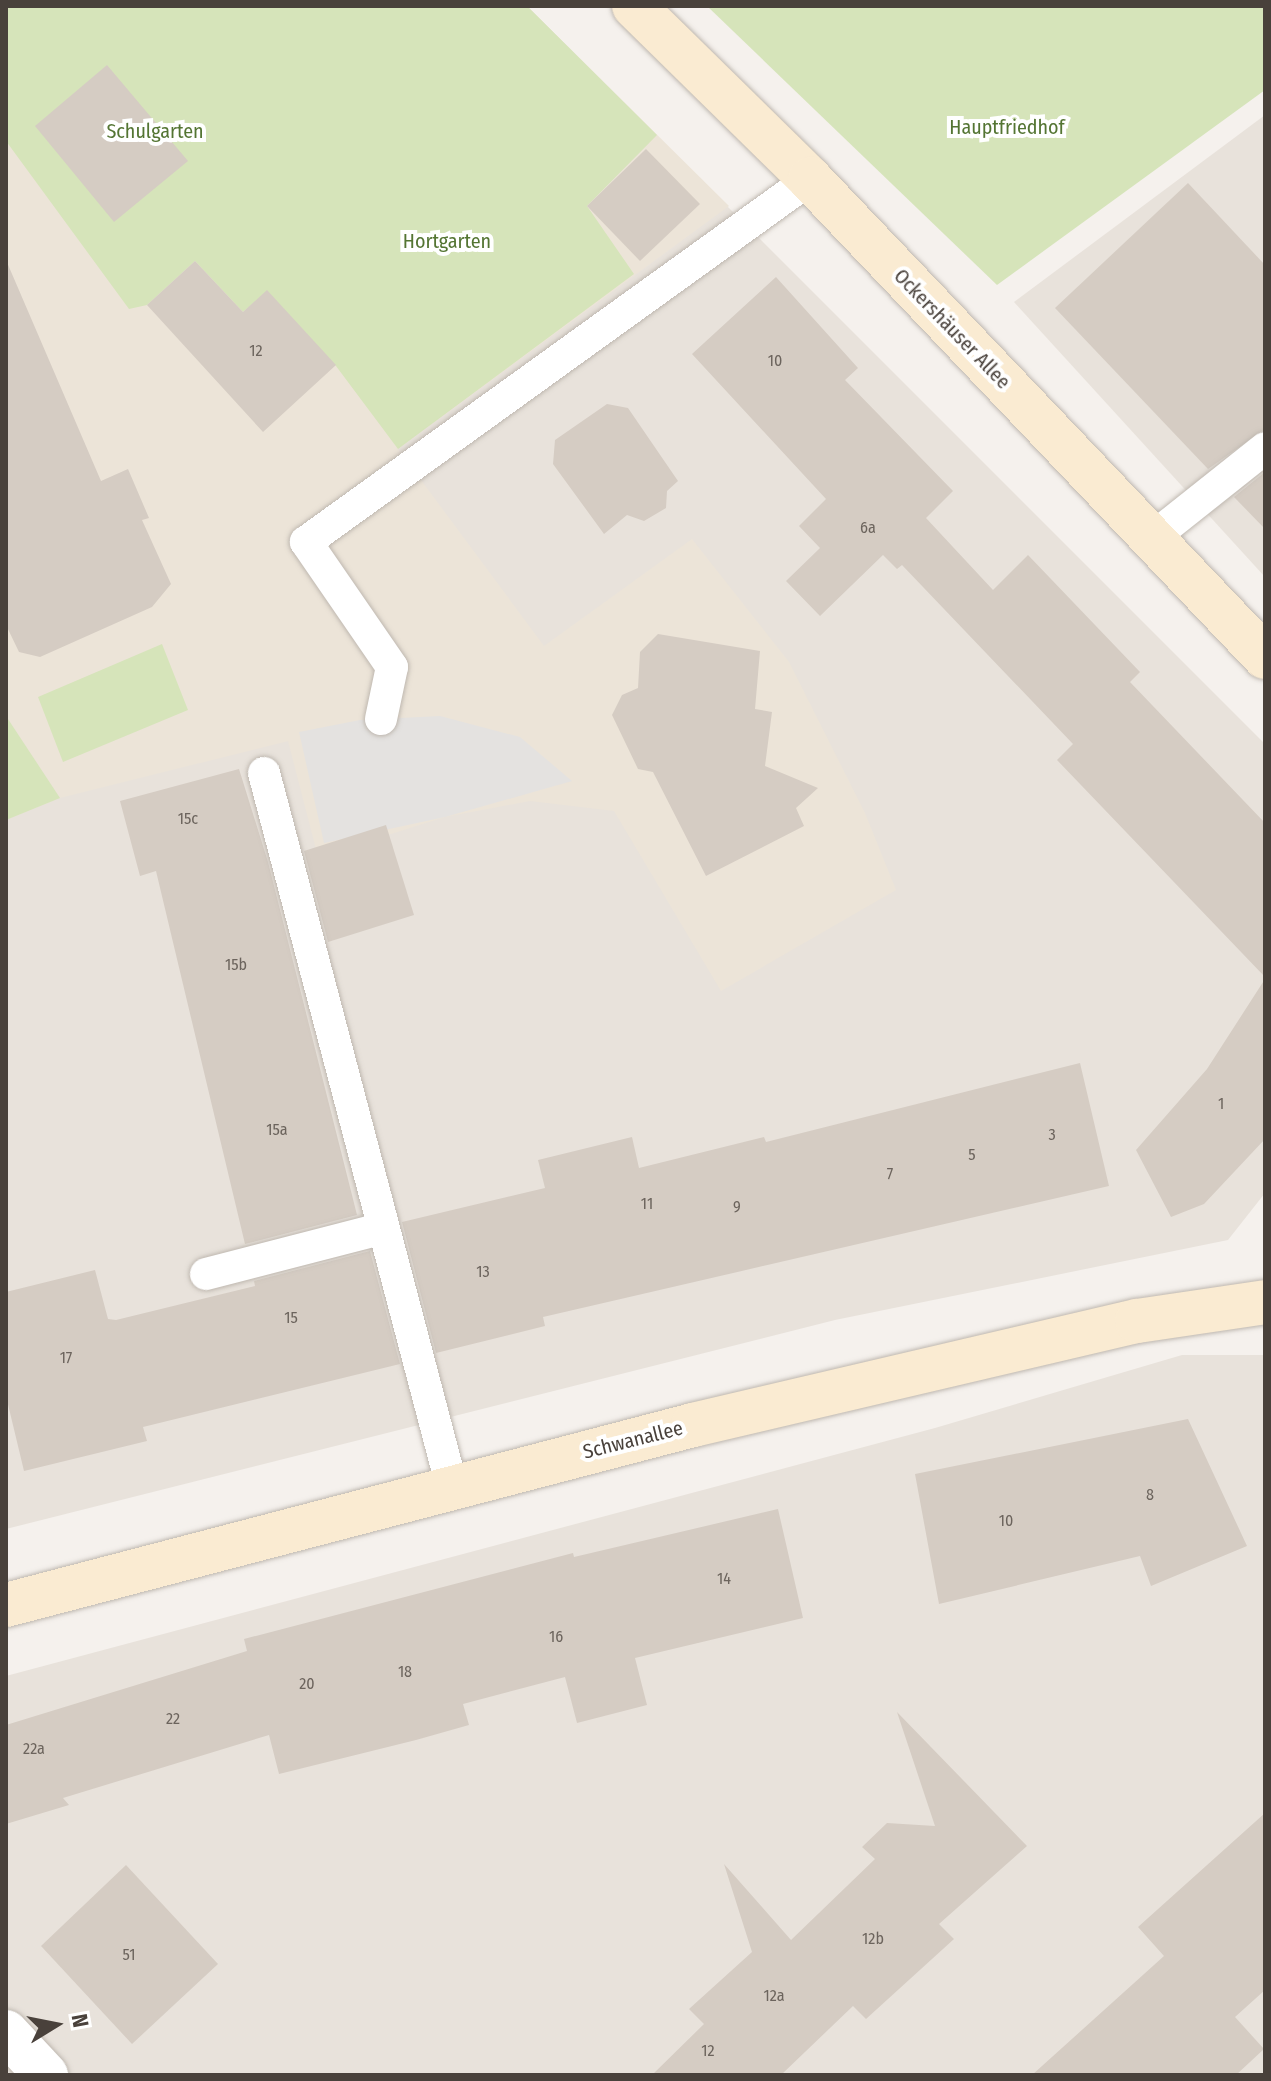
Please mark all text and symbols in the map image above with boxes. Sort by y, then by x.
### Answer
park label: Hauptfriedhof [949,115,1065,139]
park label: Schulgarten [106,119,204,143]
park label: Hortgarten [403,229,491,253]
street label: Ockershäuser Allee [889,264,1015,394]
house number: 12 [249,341,263,361]
house number: 10 [768,351,782,371]
house number: 6a [860,518,876,538]
house number: 15c [178,809,198,829]
house number: 15b [225,955,247,975]
house number: 1 [1218,1094,1224,1114]
house number: 15a [266,1120,288,1140]
house number: 3 [1048,1125,1056,1145]
house number: 5 [968,1145,976,1165]
house number: 7 [887,1164,893,1184]
house number: 11 [641,1194,653,1214]
house number: 9 [733,1197,741,1217]
house number: 13 [476,1262,490,1282]
house number: 15 [284,1308,298,1328]
house number: 17 [60,1348,72,1368]
street label: Schwanallee [581,1416,685,1464]
house number: 8 [1146,1485,1154,1505]
house number: 10 [999,1511,1013,1531]
house number: 14 [717,1569,731,1589]
house number: 16 [549,1627,563,1647]
house number: 18 [398,1662,412,1682]
house number: 20 [299,1674,315,1694]
house number: 22 [166,1709,180,1729]
house number: 22a [23,1739,45,1759]
house number: 12b [862,1929,884,1949]
house number: 51 [123,1945,135,1965]
north arrow [16,1985,96,2065]
house number: 12a [763,1986,785,2006]
text: N [66,2012,95,2030]
house number: 12 [701,2041,715,2061]

